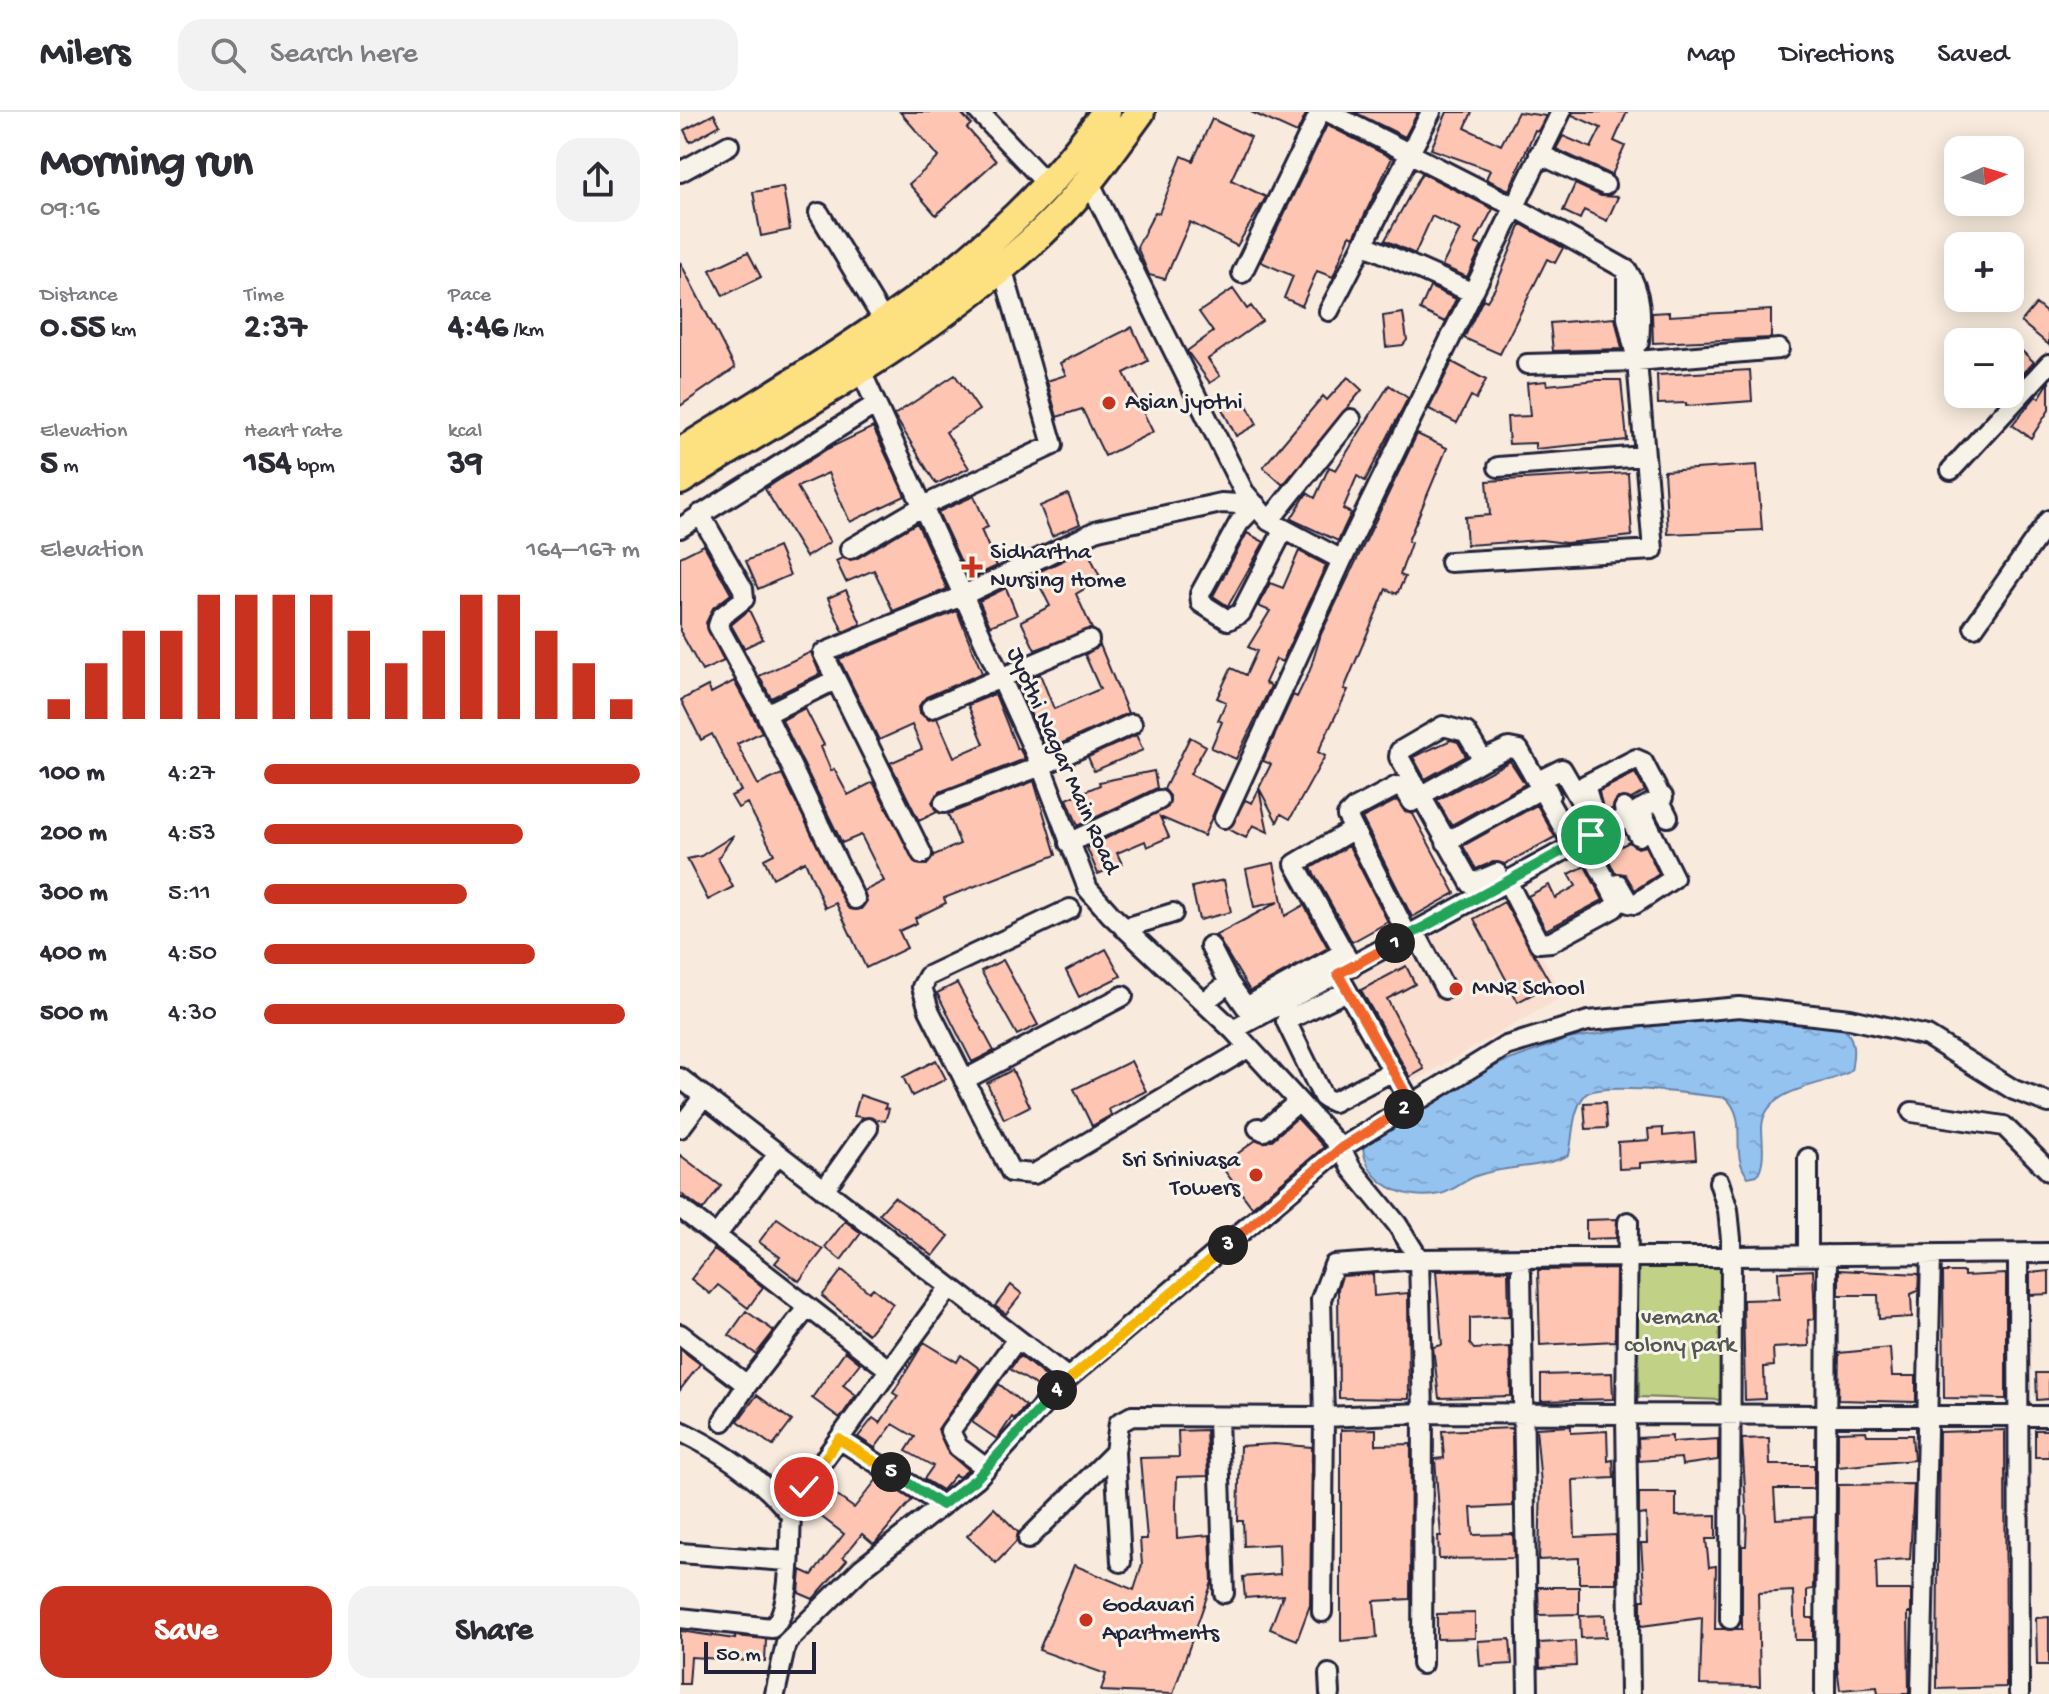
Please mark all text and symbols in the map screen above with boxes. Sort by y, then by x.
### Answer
search box [178,19,738,91]
text: Milers [40,33,130,77]
icon: search [206,33,250,77]
text: Search here [270,38,418,73]
text: Map [1687,39,1735,72]
text: Directions [1779,39,1893,72]
text: Saved [1937,39,2009,72]
north arrow [1944,136,2024,216]
map controls [1944,136,2024,408]
button: share [556,138,640,222]
text: Morning run [40,139,253,191]
text: 09:16 [40,195,100,226]
button: + [1944,232,2024,312]
text: Distance [40,283,118,309]
text: Time [244,283,284,309]
text: Pace [448,283,491,309]
text: 0.55 [40,309,106,349]
text: 2:37 [244,309,307,349]
text: 4:46 [448,309,508,349]
text: km [106,318,136,344]
text: /km [508,318,544,344]
button: − [1944,328,2024,408]
place label: Asian jyothi [1125,389,1243,418]
marker: Asian jyothi [1100,394,1118,412]
text: Elevation [40,419,127,445]
text: Heart rate [244,419,342,445]
text: kcal [448,419,482,445]
text: 5 [40,445,58,485]
text: 154 [244,445,292,485]
text: 39 [448,445,483,485]
text: m [58,454,79,480]
text: bpm [292,454,335,480]
text: Elevation [40,536,143,567]
text: 164–167 m [526,536,640,567]
place label: Sidhartha Nursing Home [990,539,1126,596]
marker: Sidhartha Nursing Home [961,556,983,578]
street label: Jyothi Nagar Main Road [999,643,1126,881]
text: 100 m [40,759,105,790]
text: 4:27 [168,759,215,790]
pin [1557,801,1625,869]
icon: arrive [1569,813,1613,857]
text: 200 m [40,819,107,850]
text: 4:53 [168,819,216,850]
text: 300 m [40,879,108,910]
text: 5:11 [168,879,211,910]
pin: 1 [1375,923,1415,963]
text: 1 [1391,930,1399,956]
text: 400 m [40,939,106,970]
text: 4:50 [168,939,217,970]
place label: MNR School [1472,975,1585,1004]
marker: MNR School [1447,980,1465,998]
text: 500 m [40,999,108,1030]
text: 4:30 [168,999,217,1030]
pin: 2 [1384,1089,1424,1129]
text: 2 [1399,1096,1409,1122]
place label: Sri Srinivasa Towers [1122,1147,1241,1204]
marker: Sri Srinivasa Towers [1247,1166,1265,1184]
pin: 3 [1208,1225,1248,1265]
text: 3 [1222,1232,1234,1258]
park label: vemana colony park [1624,1304,1738,1361]
pin: 4 [1037,1370,1077,1410]
text: 4 [1052,1377,1062,1403]
pin: 5 [871,1452,911,1492]
pin [770,1453,838,1521]
text: 5 [885,1459,897,1485]
icon: check [782,1465,826,1509]
button: Save [40,1586,332,1678]
button: Share [348,1586,640,1678]
place label: Godavari Apartments [1102,1592,1220,1649]
marker: Godavari Apartments [1077,1611,1095,1629]
scale bar [704,1638,816,1674]
text: 50 m [716,1643,761,1669]

